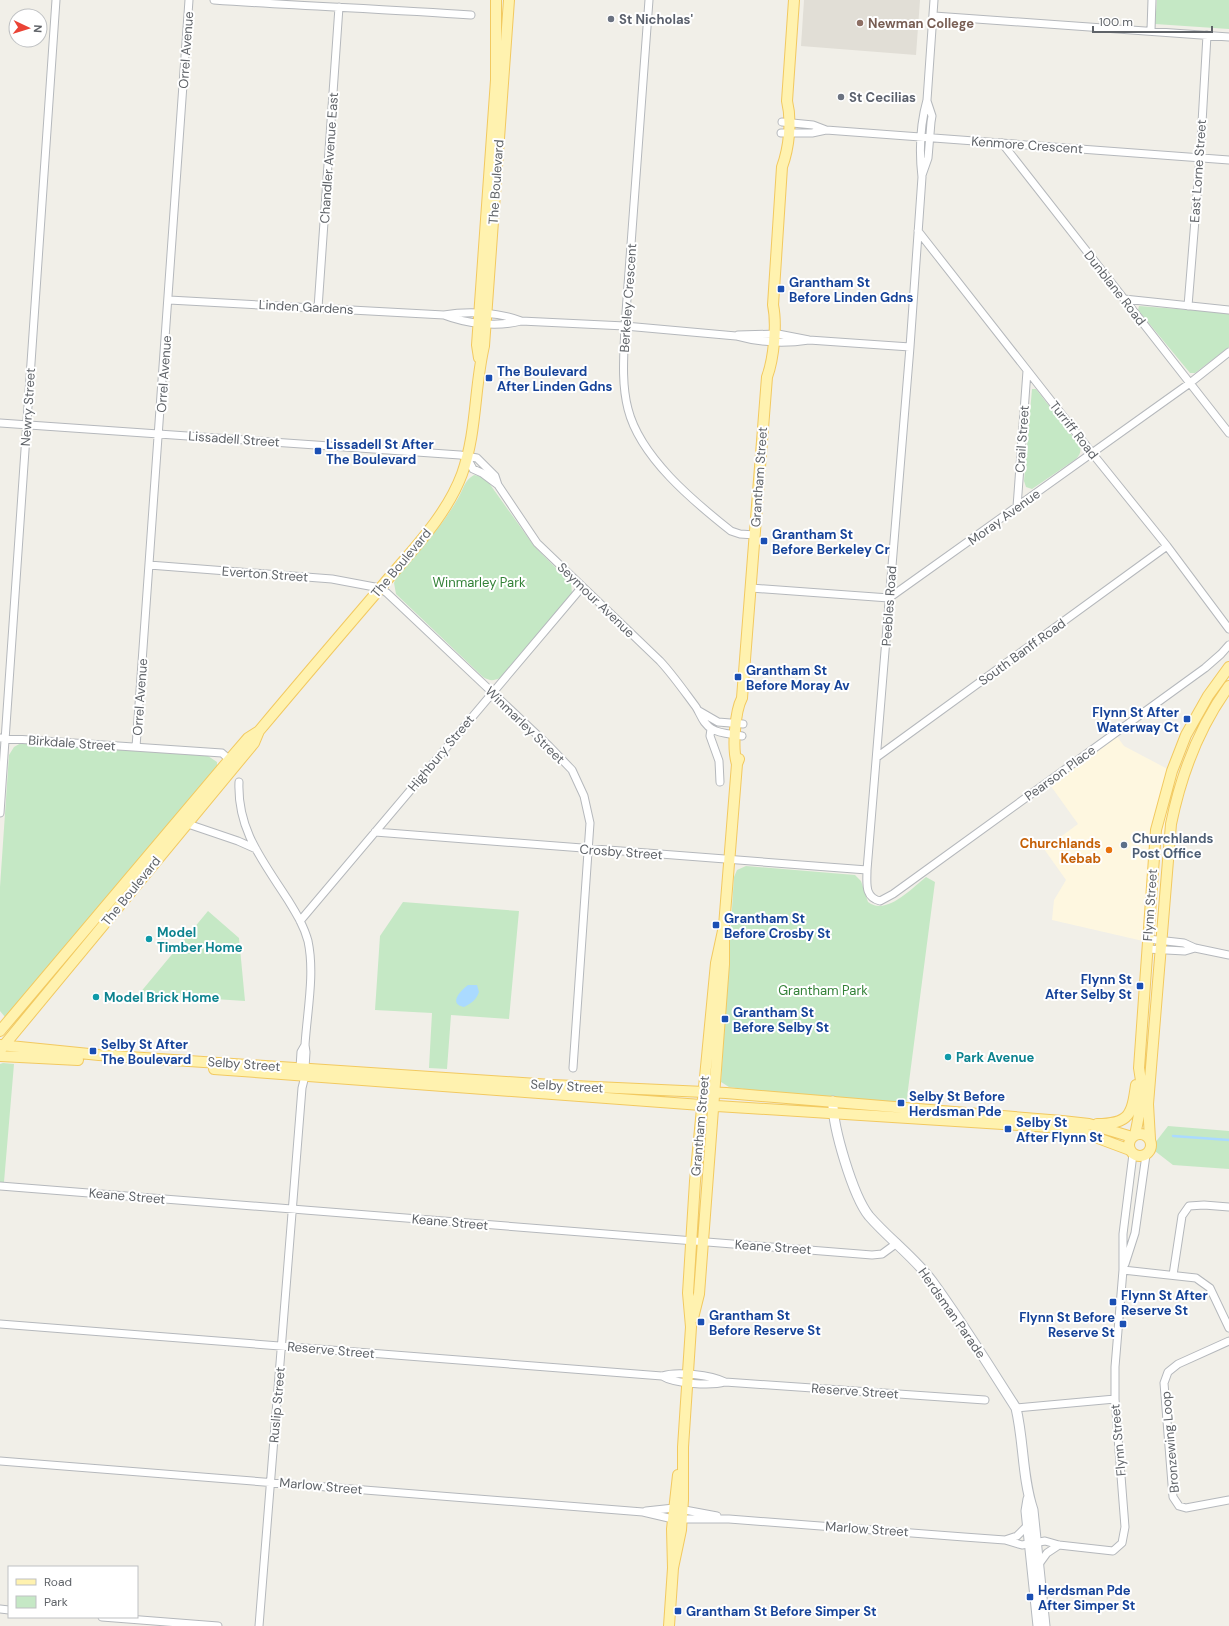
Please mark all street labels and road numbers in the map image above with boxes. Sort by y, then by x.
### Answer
street label: Orrel Avenue [175,11,197,89]
street label: Chandler Avenue East [316,92,342,224]
street label: East Lorne Street [1186,119,1210,223]
street label: Kenmore Crescent [971,133,1083,157]
street label: The Boulevard [485,139,507,225]
street label: Berkeley Crescent [616,243,640,353]
street label: Dunblane Road [1080,247,1150,329]
street label: Linden Gardens [258,296,354,318]
street label: Orrel Avenue [153,335,175,413]
street label: Newry Street [17,367,39,447]
street label: Turriff Road [1046,397,1102,463]
street label: Crail Street [1011,405,1033,473]
street label: Grantham Street [747,426,771,528]
street label: Lissadell Street [188,427,280,451]
street label: Moray Avenue [965,485,1043,549]
street label: The Boulevard [367,525,435,601]
street label: Seymour Avenue [554,559,638,641]
street label: Everton Street [221,563,309,585]
street label: Peebles Road [878,565,900,647]
street label: South Banff Road [975,615,1069,689]
street label: Orrel Avenue [129,658,151,736]
street label: Winmarley Street [482,683,568,767]
street label: Highbury Street [404,711,478,795]
street label: Birkdale Street [28,731,116,755]
street label: Pearson Place [1021,741,1099,805]
street label: Crosby Street [579,841,663,863]
street label: The Boulevard [98,853,164,929]
street label: Flynn Street [1139,868,1161,942]
street label: Selby Street [207,1053,281,1075]
street label: Grantham Street [687,1075,713,1177]
street label: Selby Street [530,1076,604,1096]
street label: Keane Street [88,1184,166,1208]
street label: Keane Street [411,1210,489,1234]
street label: Keane Street [734,1236,812,1258]
street label: Herdsman Parade [914,1264,990,1362]
street label: Reserve Street [287,1338,375,1362]
street label: Ruslip Street [265,1366,289,1444]
street label: Reserve Street [811,1379,899,1403]
street label: Bronzewing Loop [1157,1390,1183,1494]
street label: Flynn Street [1106,1403,1130,1477]
street label: Marlow Street [279,1474,363,1498]
street label: Marlow Street [825,1518,909,1540]

